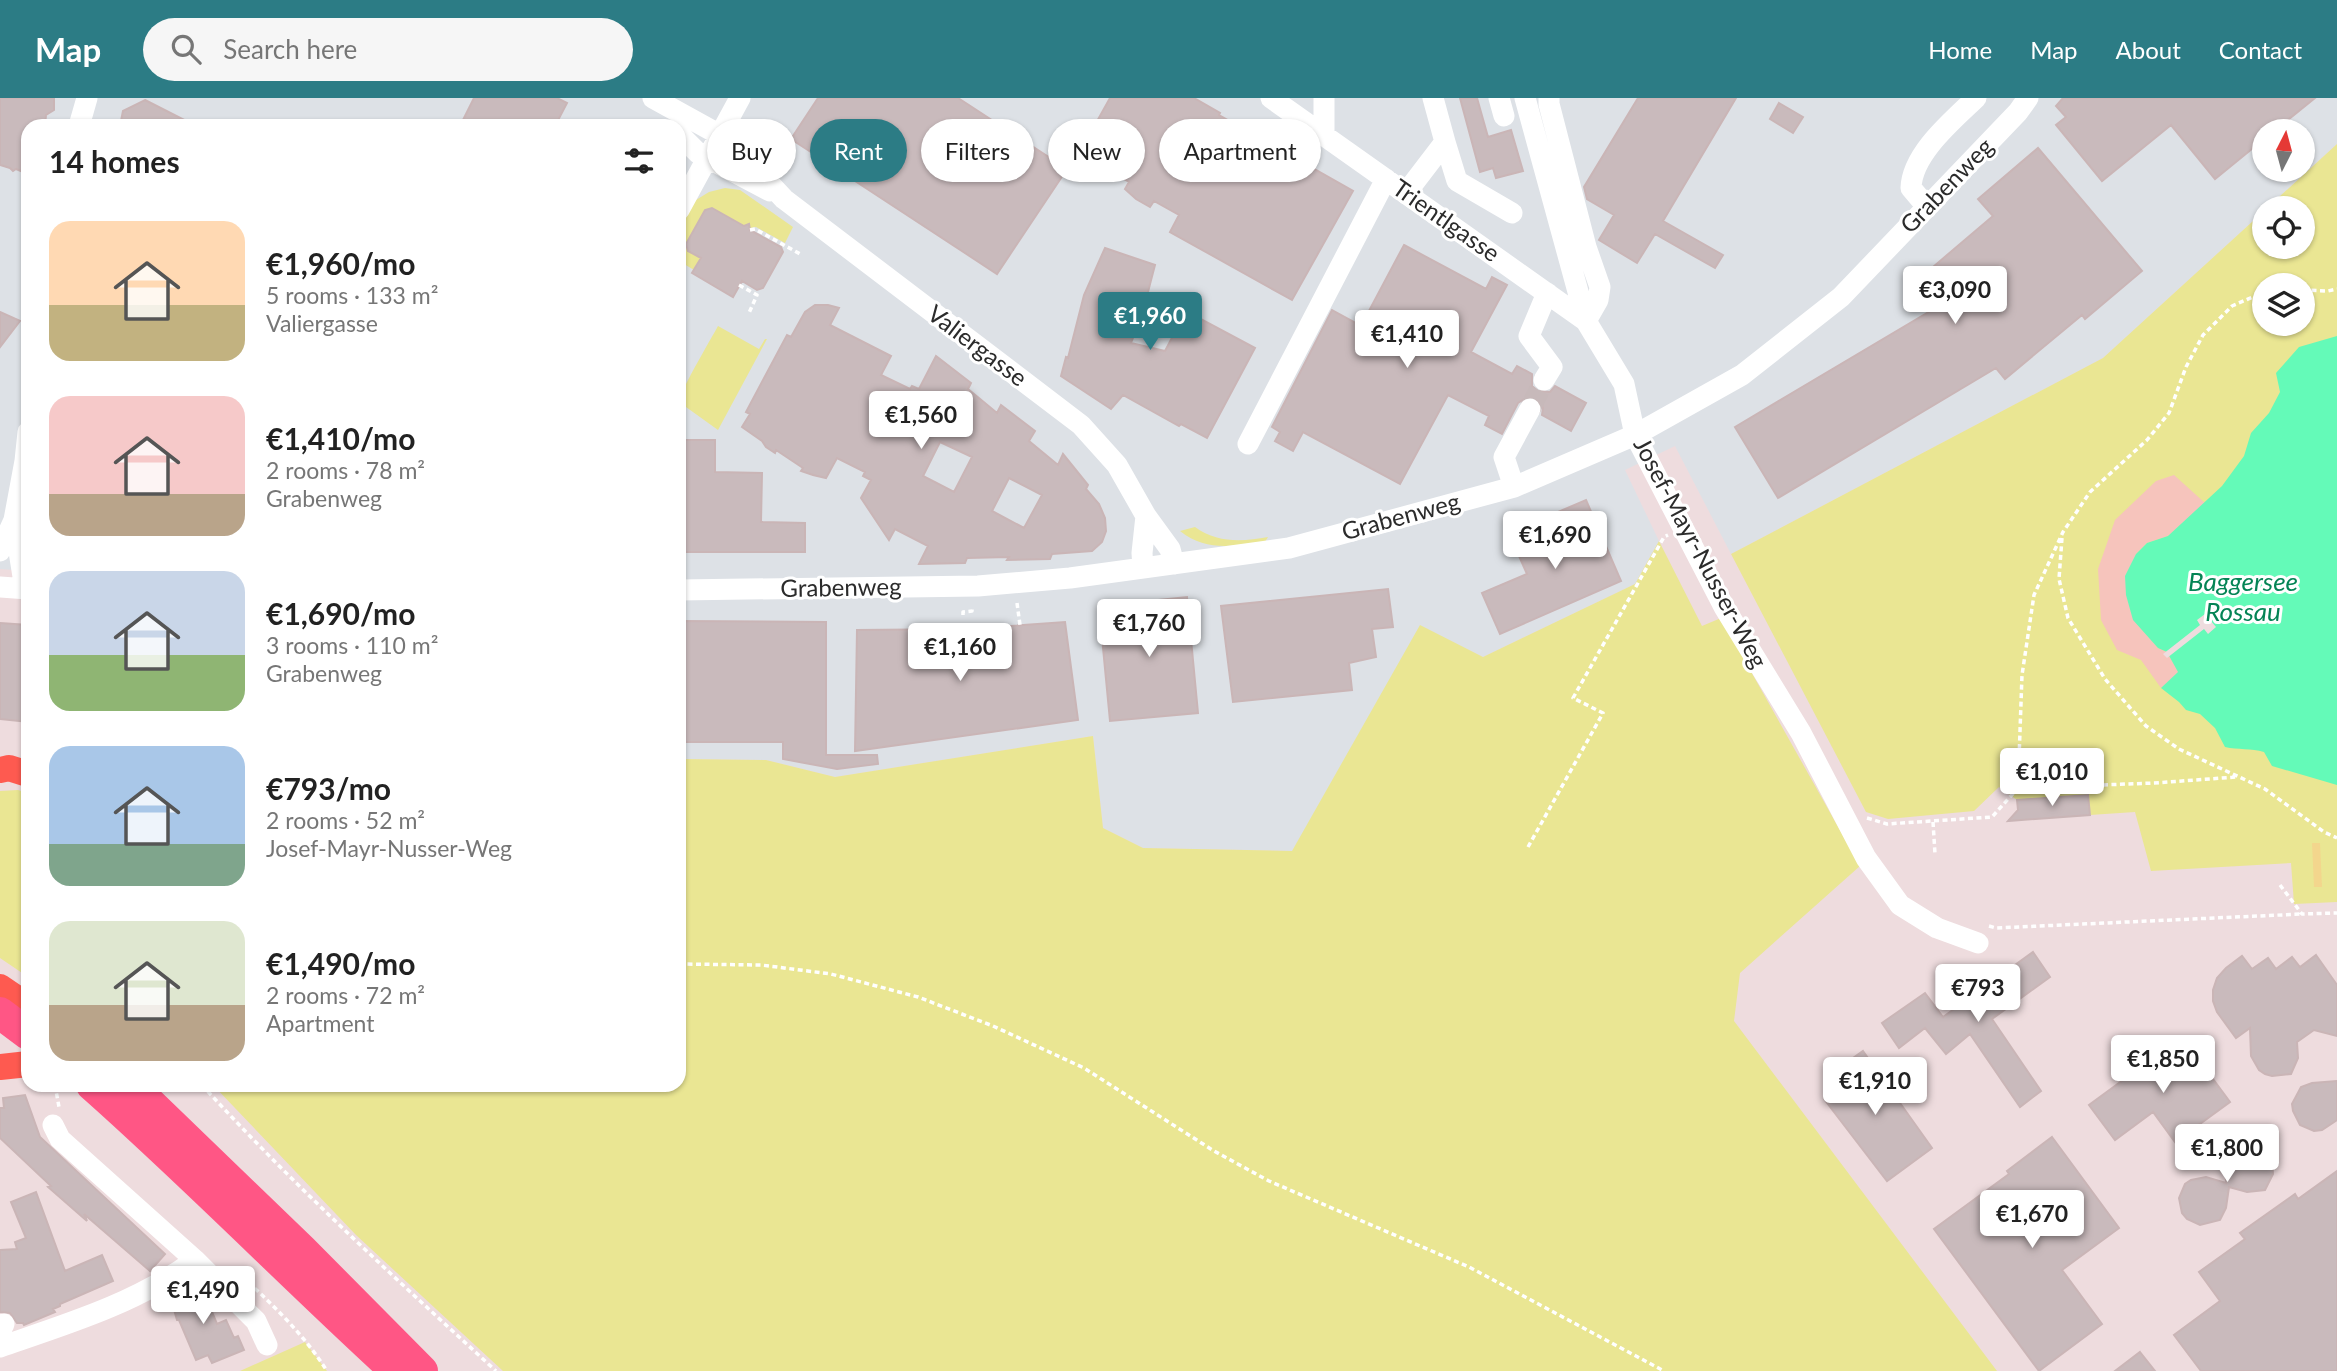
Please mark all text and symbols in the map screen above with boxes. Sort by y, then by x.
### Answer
search box [143,18,633,81]
text: Map [35,29,101,69]
icon: search [167,30,205,68]
text: Search here [223,33,357,65]
text: Home [1928,35,1992,64]
text: Map [2030,35,2078,64]
text: About [2116,35,2181,64]
text: Contact [2219,35,2302,64]
chip: Buy [707,119,796,182]
chip: Rent [810,119,907,182]
chip: Filters [921,119,1034,182]
chip: New [1048,119,1145,182]
chip: Apartment [1159,119,1321,182]
north arrow [2252,119,2315,182]
map controls [2252,119,2315,336]
street label: Grabenweg [1893,131,1998,239]
icon: filters [620,142,658,180]
text: 14 homes [49,143,180,179]
street label: Trientlgasse [1388,172,1506,267]
button: locate [2252,196,2315,259]
text: €1,960/mo [266,245,415,281]
icon: home [105,249,189,333]
pin: €3,090 [1898,266,2012,326]
button: layers [2252,273,2315,336]
text: €3,090 [1919,275,1991,303]
text: 5 rooms · 133 m² [266,281,438,309]
pin: €1,960 [1093,292,1207,352]
street label: Valiergasse [923,298,1033,392]
text: €1,960 [1114,301,1186,329]
text: Valiergasse [266,309,378,337]
pin: €1,410 [1350,310,1464,370]
text: €1,410 [1371,319,1443,347]
pin: €1,560 [864,392,978,451]
text: €1,560 [885,400,957,428]
text: €1,410/mo [266,420,415,456]
icon: home [105,424,189,508]
street label: Josef-Mayr-Nusser-Weg [1628,432,1774,672]
text: 2 rooms · 78 m² [266,456,425,484]
text: Grabenweg [266,484,382,512]
street label: Grabenweg [1338,486,1463,545]
pin: €1,690 [1498,512,1612,571]
text: €1,690 [1519,520,1591,548]
water label: Baggersee Rossau [2188,565,2298,627]
street label: Grabenweg [780,571,902,602]
text: €1,690/mo [266,595,415,631]
icon: home [105,599,189,683]
pin: €1,760 [1092,600,1206,659]
text: €1,760 [1113,608,1185,636]
pin: €1,160 [903,624,1017,683]
text: 3 rooms · 110 m² [266,631,438,659]
text: €1,160 [924,632,996,660]
text: Grabenweg [266,659,382,687]
pin: €1,010 [1995,748,2109,808]
text: €1,010 [2016,757,2088,785]
text: €793/mo [266,770,391,806]
icon: home [105,774,189,858]
text: 2 rooms · 52 m² [266,806,425,834]
text: Josef-Mayr-Nusser-Weg [266,834,512,862]
text: €1,490/mo [266,945,415,981]
icon: home [105,949,189,1033]
pin: €793 [1937,964,2019,1024]
text: €793 [1951,973,2005,1001]
text: 2 rooms · 72 m² [266,981,425,1009]
text: Apartment [266,1009,374,1037]
pin: €1,850 [2106,1035,2220,1095]
text: €1,850 [2127,1044,2199,1072]
pin: €1,910 [1818,1058,1932,1117]
text: €1,910 [1839,1066,1911,1094]
pin: €1,800 [2170,1124,2284,1184]
text: €1,800 [2191,1133,2263,1161]
pin: €1,670 [1975,1190,2089,1250]
text: €1,670 [1996,1199,2068,1227]
pin: €1,490 [146,1266,260,1326]
text: €1,490 [167,1275,239,1303]

